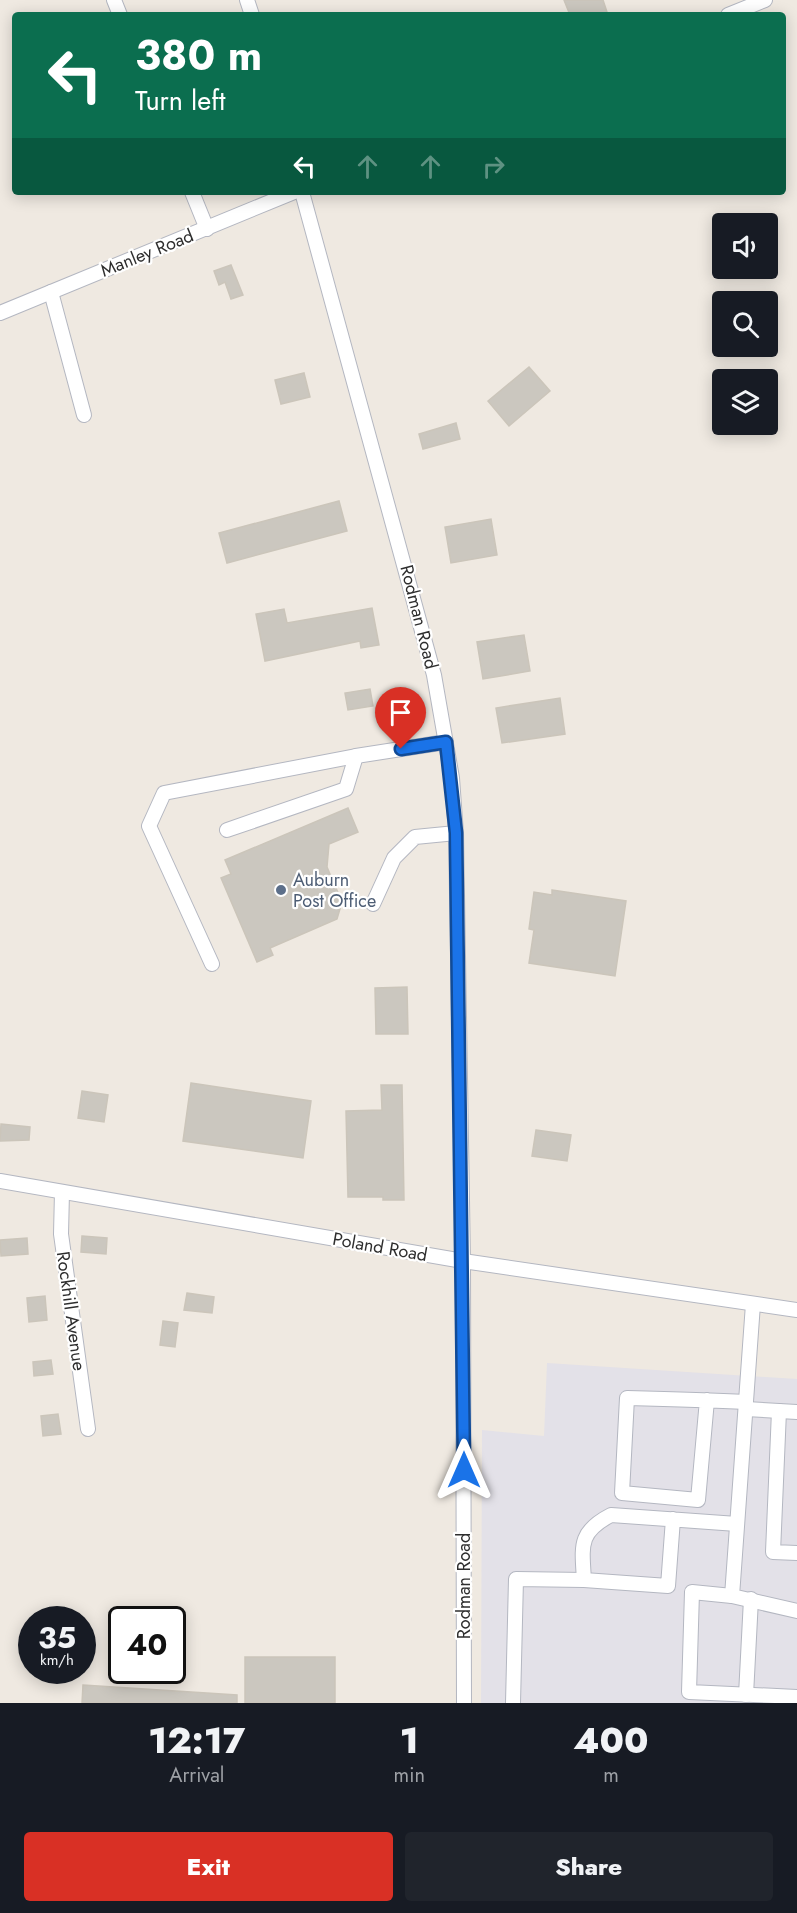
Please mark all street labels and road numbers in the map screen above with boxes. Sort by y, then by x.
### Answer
street label: Manley Road [97,223,197,283]
street label: Rodman Road [393,562,445,672]
street label: Poland Road [331,1226,429,1268]
street label: Rockhill Avenue [50,1250,92,1372]
street label: Rodman Road [451,1533,477,1639]

